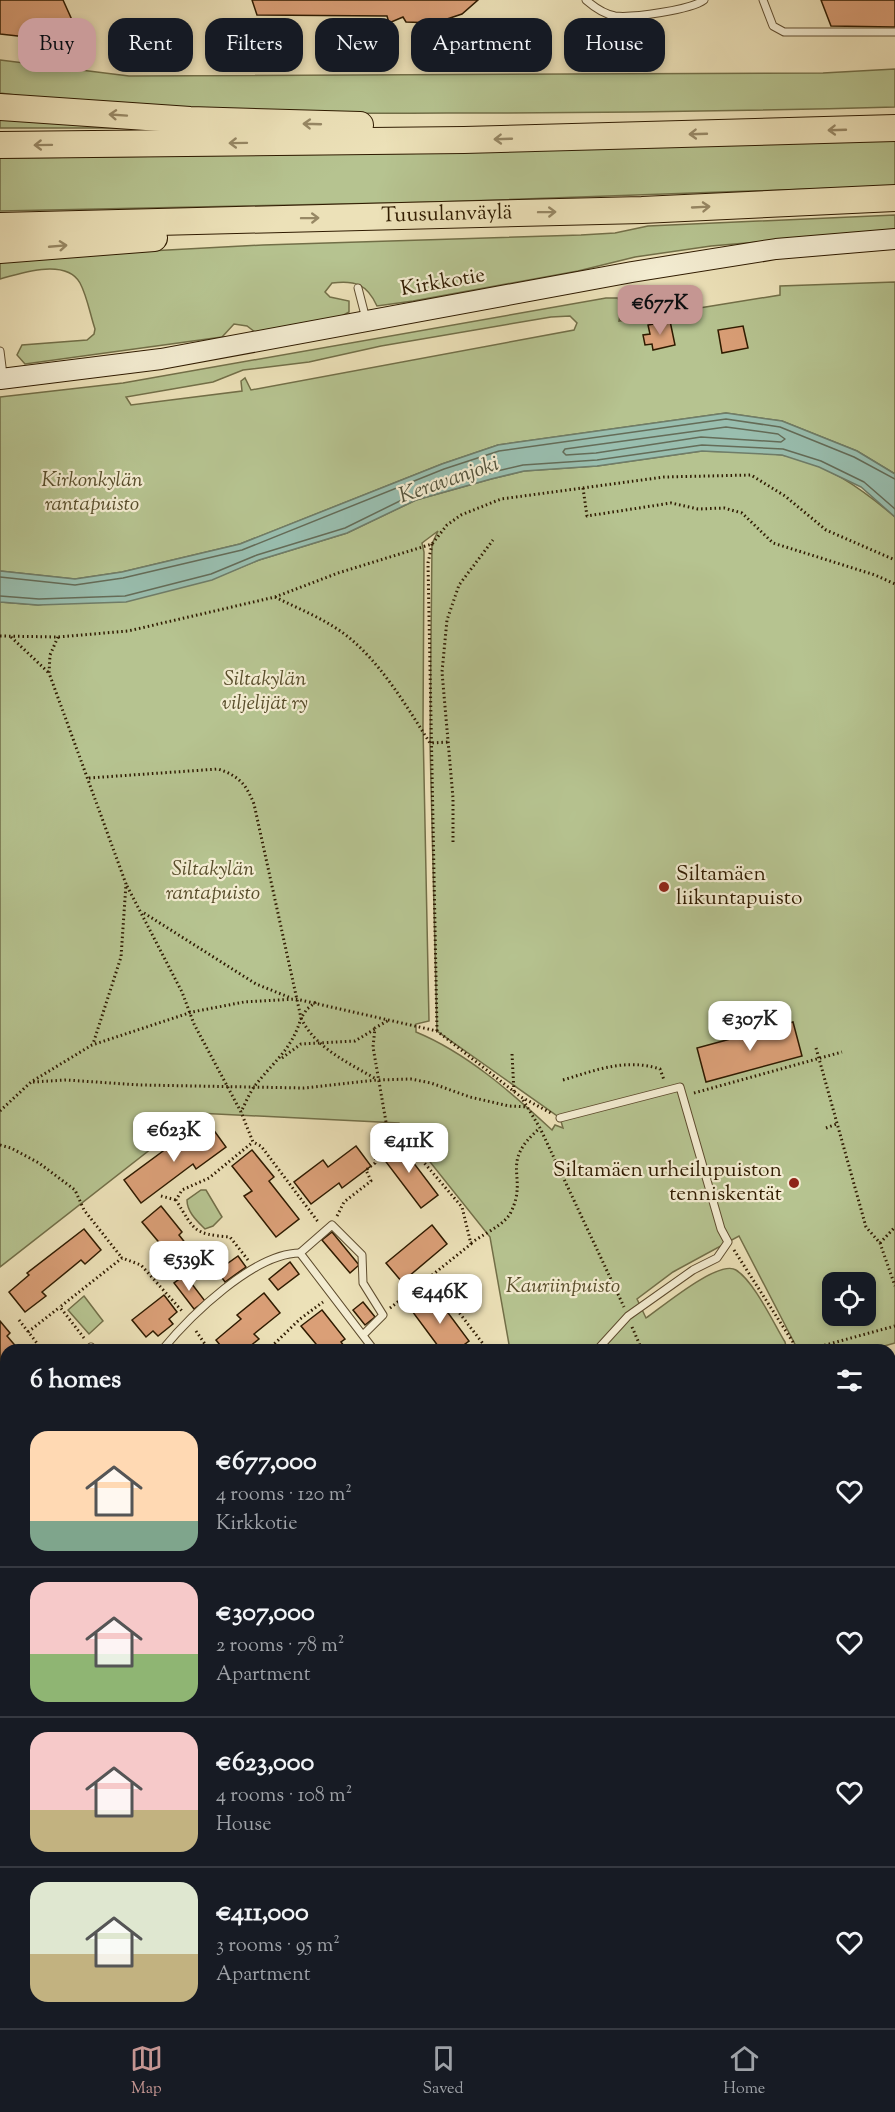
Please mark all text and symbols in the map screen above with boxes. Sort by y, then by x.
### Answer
chip: Buy [18,18,96,72]
chip: Rent [108,18,193,72]
chip: Filters [205,18,303,72]
chip: New [315,18,399,72]
chip: Apartment [411,18,552,72]
chip: House [564,18,665,72]
one-way arrow [108,109,128,120]
one-way arrow [303,118,323,129]
one-way arrow [827,125,847,136]
one-way arrow [688,128,708,140]
one-way arrow [493,134,513,145]
one-way arrow [228,137,248,149]
one-way arrow [33,139,53,151]
street label: Tuusulanväylä [381,198,513,231]
one-way arrow [690,202,710,213]
one-way arrow [536,206,556,218]
one-way arrow [300,212,320,224]
one-way arrow [48,240,68,251]
street label: Kirkkotie [398,261,488,305]
pin: €677K [618,285,702,336]
text: €677K [632,290,688,319]
water label: Keravanjoki [395,449,503,513]
park label: Kirkonkylän rantapuisto [41,466,143,520]
park label: Siltakylän viljelijät ry [222,665,308,719]
park label: Siltakylän rantapuisto [166,855,260,909]
place label: Siltamäen liikuntapuisto [676,860,802,914]
marker: Siltamäen liikuntapuisto [657,880,671,894]
pin: €307K [708,1001,792,1052]
text: €307K [722,1006,778,1035]
pin: €623K [132,1112,216,1163]
text: €623K [147,1117,201,1146]
pin: €411K [367,1123,451,1174]
text: €411K [384,1128,434,1157]
place label: Siltamäen urheilupuiston tenniskentät [553,1156,782,1210]
marker: Siltamäen urheilupuiston tenniskentät [787,1176,801,1190]
pin: €539K [147,1241,231,1292]
text: €539K [163,1246,215,1275]
park label: Kauriinpuisto [506,1272,620,1302]
map controls [822,1272,876,1326]
button: locate [822,1272,876,1326]
pin: €446K [398,1274,482,1325]
text: €446K [412,1279,468,1308]
text: 6 homes [30,1362,121,1399]
icon: filters [833,1364,866,1397]
text: €677,000 [216,1444,317,1481]
icon: home [78,1455,150,1527]
icon: heart [833,1475,866,1508]
text: 4 rooms · 120 m² [216,1481,352,1510]
text: Kirkkotie [216,1510,297,1539]
text: €307,000 [216,1595,315,1632]
icon: home [78,1606,150,1678]
icon: heart [833,1626,866,1659]
text: 2 rooms · 78 m² [216,1632,345,1661]
text: Apartment [216,1661,311,1690]
text: €623,000 [216,1745,314,1782]
icon: home [78,1756,150,1828]
icon: heart [833,1776,866,1809]
text: 4 rooms · 108 m² [216,1782,352,1811]
text: House [216,1811,271,1840]
text: €411,000 [216,1895,309,1932]
icon: home [78,1906,150,1978]
icon: heart [833,1926,866,1959]
text: 3 rooms · 95 m² [216,1932,340,1961]
text: Apartment [216,1961,311,1990]
tab: Map [130,2042,163,2101]
tab: Saved [422,2042,464,2101]
tab: Home [723,2042,765,2101]

